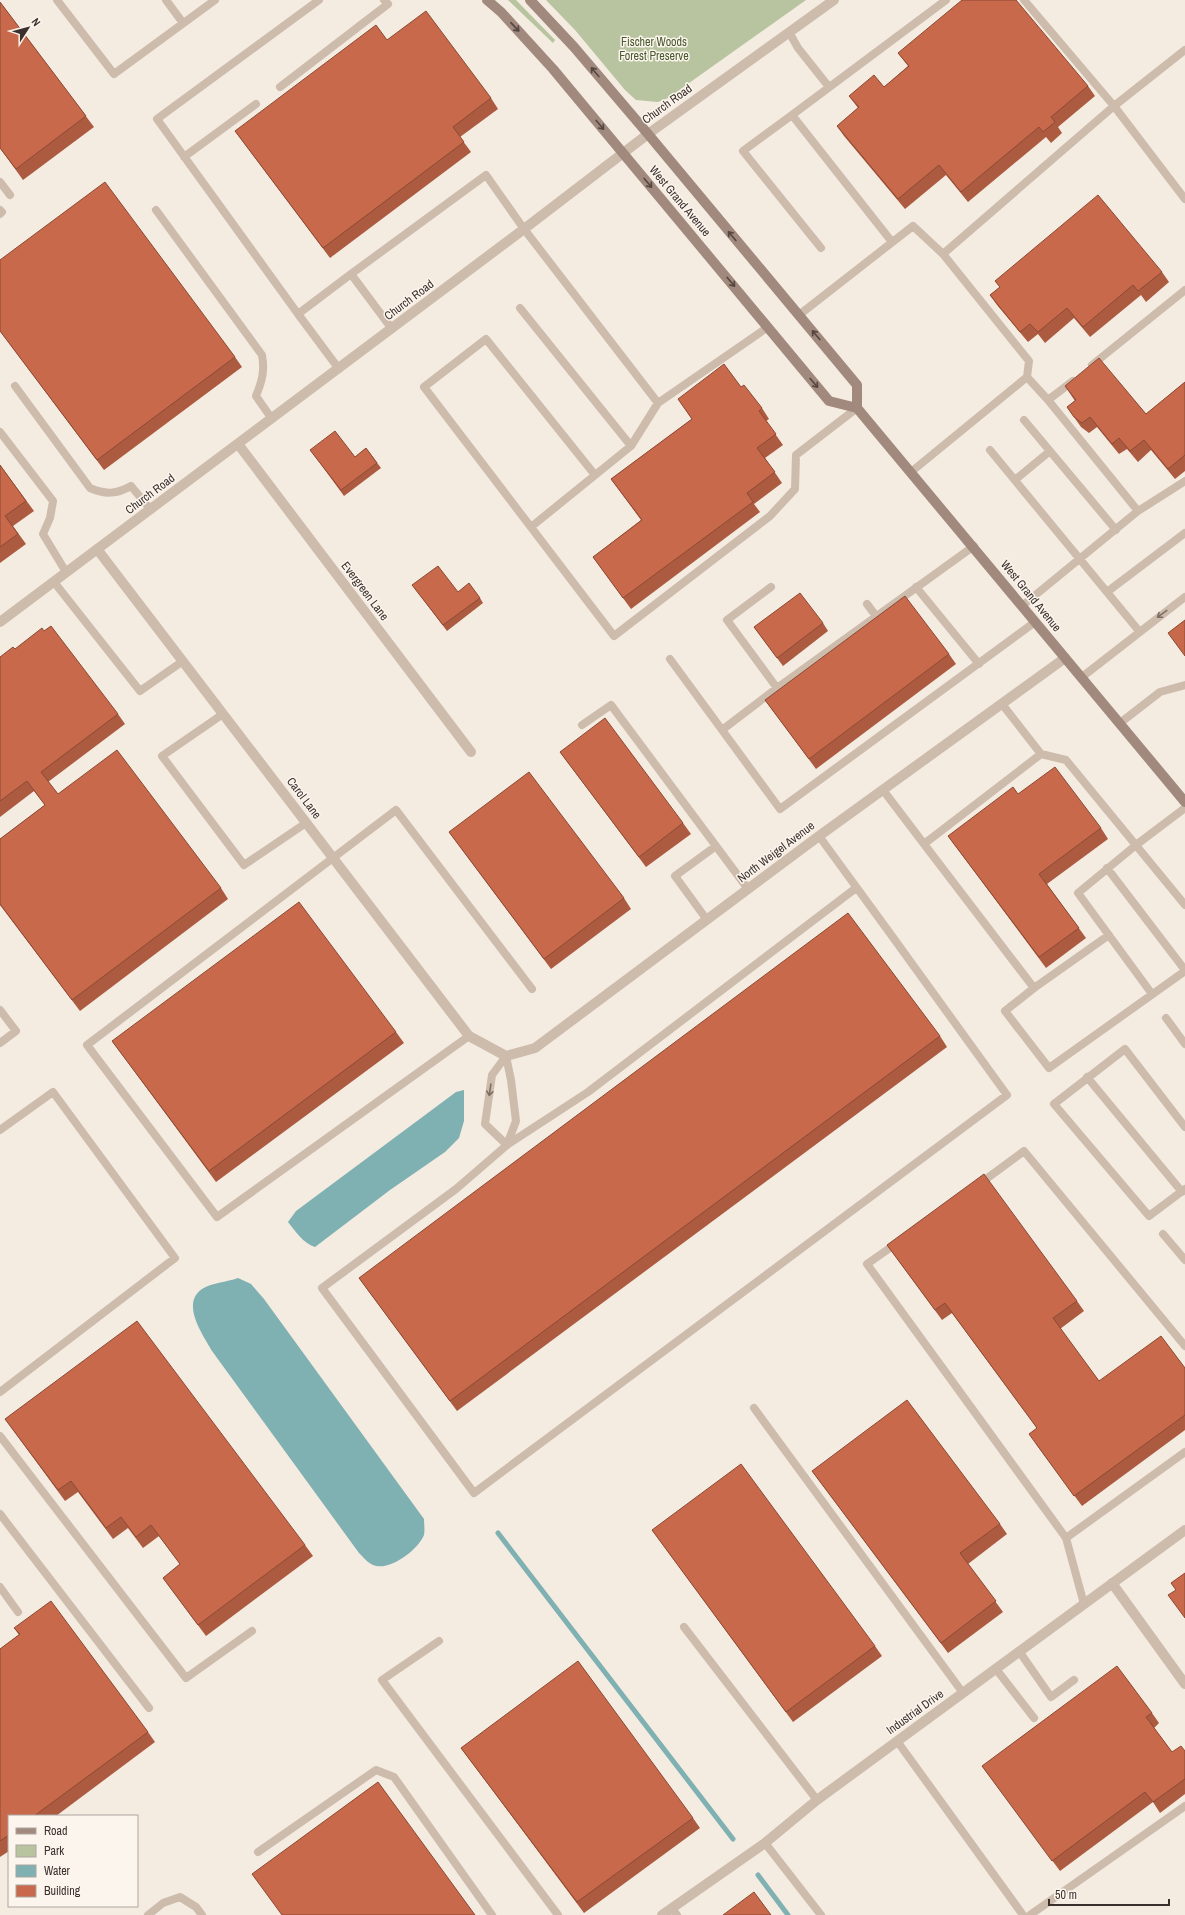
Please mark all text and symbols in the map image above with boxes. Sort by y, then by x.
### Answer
north arrow [8,8,48,48]
text: N [29,15,44,29]
one-way arrow [510,22,520,32]
park label: Fischer Woods Forest Preserve [619,34,689,64]
one-way arrow [591,67,600,77]
street label: Church Road [639,80,695,128]
one-way arrow [596,120,605,131]
street label: West Grand Avenue [646,162,714,240]
one-way arrow [643,177,652,188]
one-way arrow [728,230,737,241]
street label: Church Road [381,276,437,324]
one-way arrow [726,277,735,288]
one-way arrow [811,330,820,341]
one-way arrow [809,377,818,388]
street label: Church Road [122,470,178,518]
street label: West Grand Avenue [997,557,1065,635]
street label: Evergreen Lane [338,558,392,624]
one-way arrow [1157,610,1168,618]
street label: Carol Lane [283,774,325,822]
street label: North Weigel Avenue [734,818,818,886]
one-way arrow [486,1083,494,1096]
street label: Industrial Drive [883,1686,947,1738]
legend [8,1815,138,1907]
text: Road [44,1823,68,1839]
text: Park [44,1843,64,1859]
text: Water [44,1863,71,1879]
scale bar [1049,1881,1169,1907]
text: Building [44,1883,81,1899]
text: 50 m [1055,1887,1077,1903]

